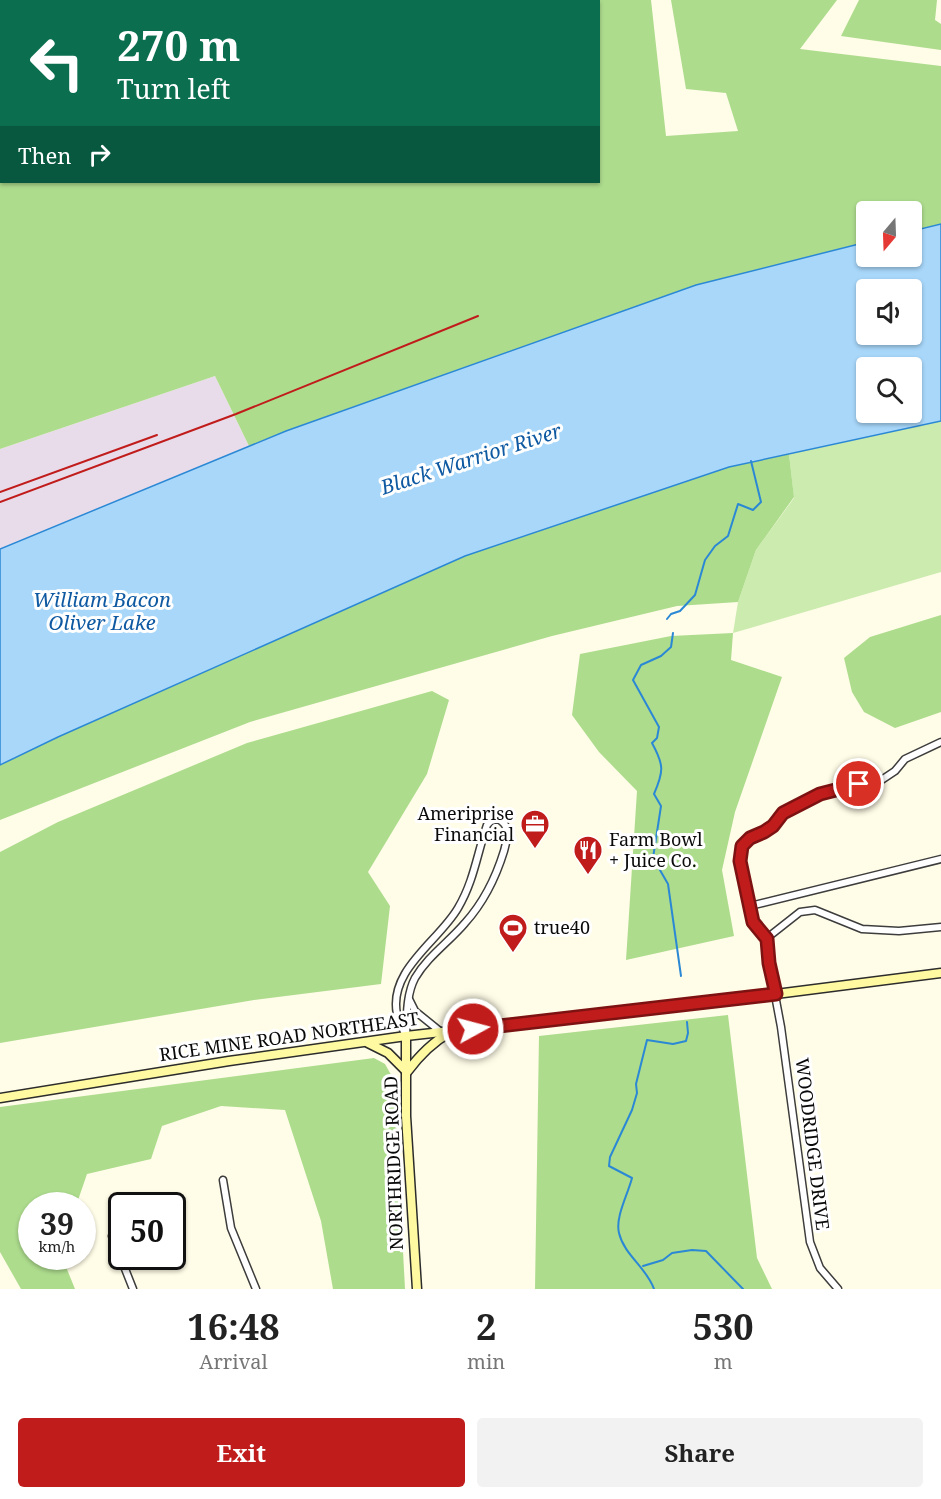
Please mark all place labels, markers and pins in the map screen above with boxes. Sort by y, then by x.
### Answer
pin [833,758,884,809]
place label: Ameriprise Financial [417,801,514,846]
office icon: Ameriprise Financial [519,808,551,850]
place label: Farm Bowl + Juice Co. [609,827,703,872]
restaurant icon: Farm Bowl + Juice Co. [572,834,604,876]
sports icon: true40 [497,912,529,954]
place label: true40 [534,915,590,939]

